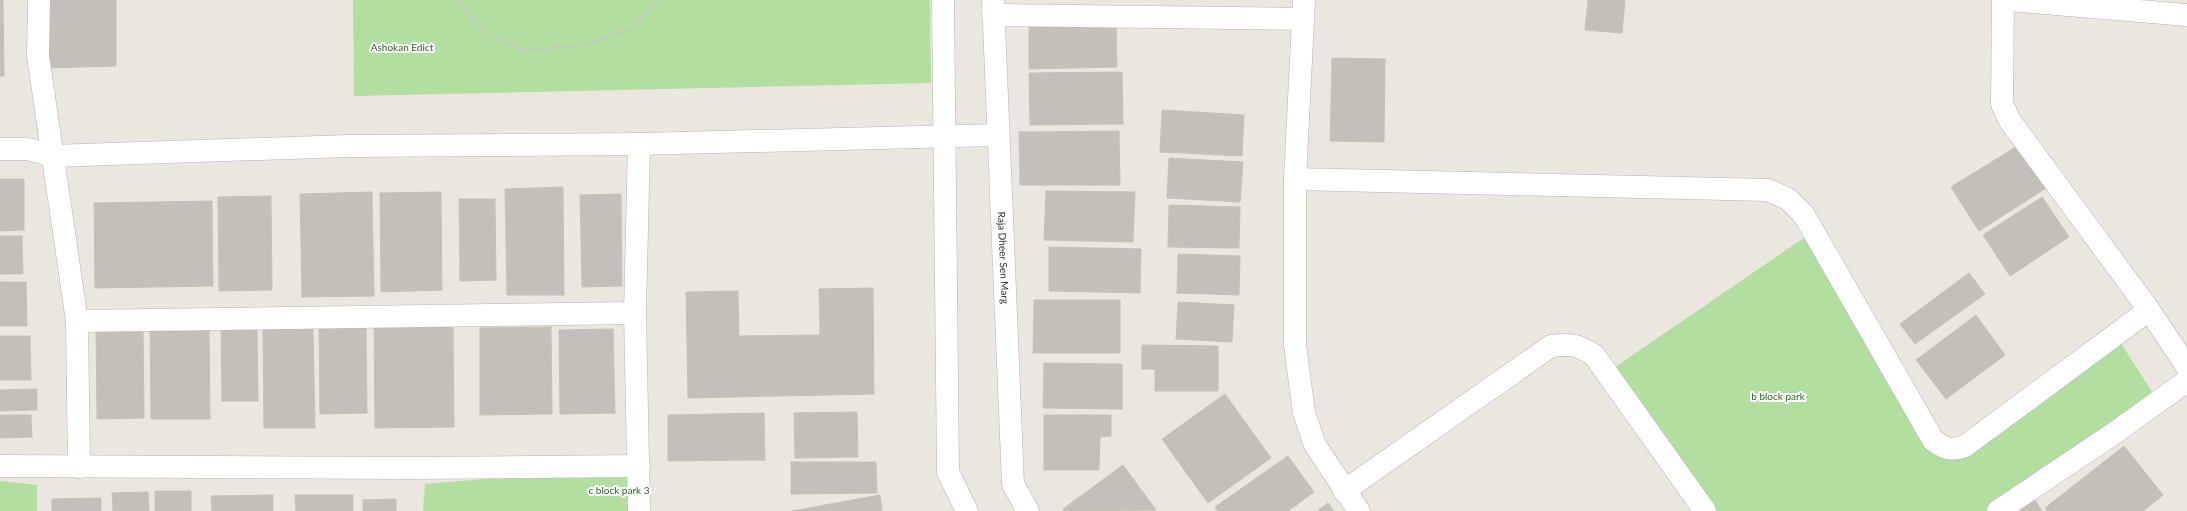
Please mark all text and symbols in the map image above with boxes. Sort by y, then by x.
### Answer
park label: Ashokan Edict [371,41,434,53]
street label: Raja Dheer Sen Marg [996,211,1012,304]
park label: b block park [1751,390,1806,402]
park label: c block park 3 [588,484,650,496]

